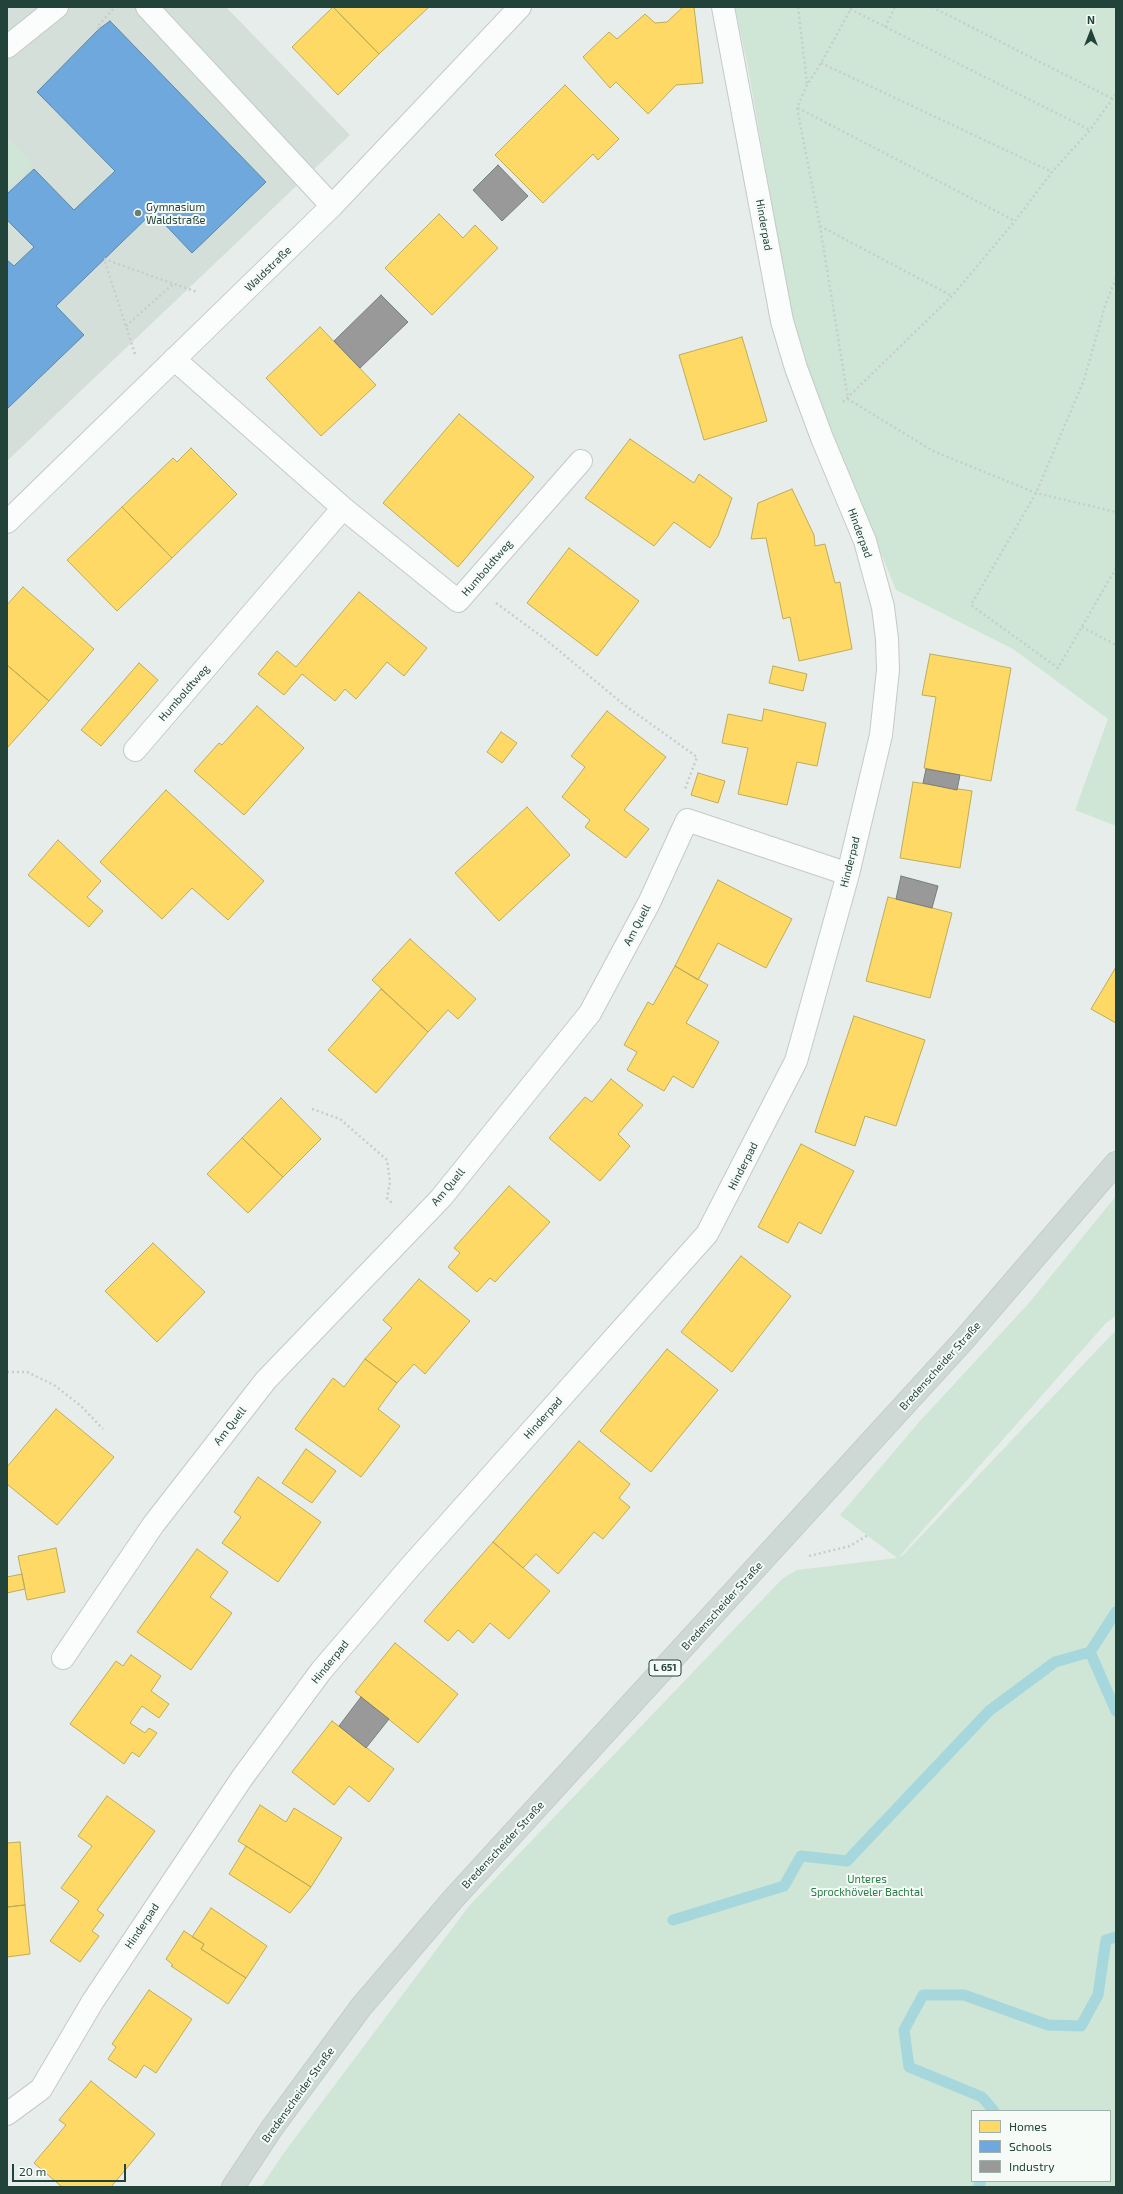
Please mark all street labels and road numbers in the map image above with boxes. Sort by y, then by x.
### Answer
street label: Hinderpad [753,198,775,252]
street label: Waldstraße [242,244,294,294]
street label: Hinderpad [845,506,875,560]
street label: Humboldtweg [459,537,515,599]
street label: Humboldtweg [156,662,212,724]
street label: Hinderpad [837,835,863,889]
street label: Am Quell [621,902,653,948]
street label: Hinderpad [725,1140,761,1192]
street label: Am Quell [428,1166,468,1208]
street label: Bredenscheider Straße [897,1319,983,1413]
street label: Hinderpad [521,1394,565,1442]
street label: Am Quell [211,1404,249,1448]
street label: Bredenscheider Straße [679,1559,765,1653]
street label: Hinderpad [309,1638,351,1686]
road number: L 651 [649,1660,681,1676]
street label: Bredenscheider Straße [459,1799,547,1891]
street label: Hinderpad [122,1901,162,1951]
street label: Bredenscheider Straße [259,2045,337,2145]

